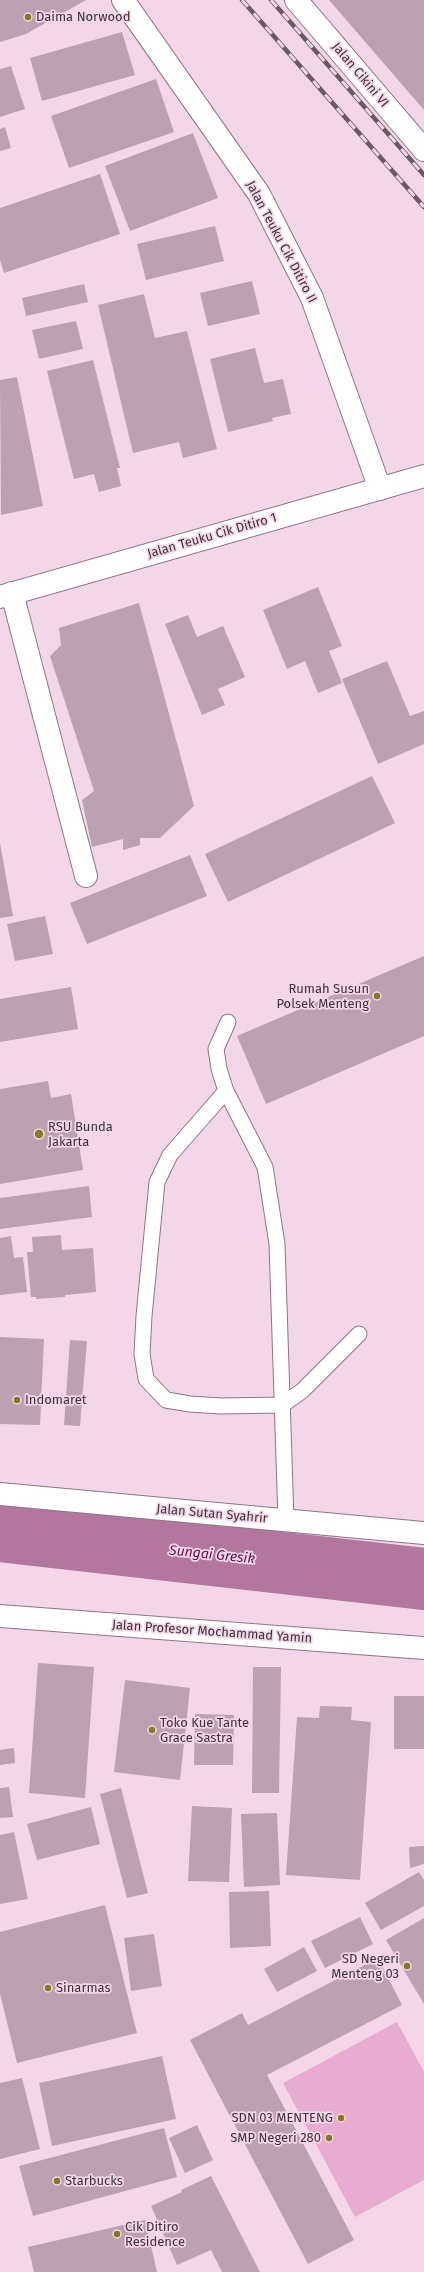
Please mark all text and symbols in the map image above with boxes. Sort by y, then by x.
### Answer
place label: Daima Norwood [36,9,130,25]
marker: Daima Norwood [23,12,33,22]
street label: Jalan Cikini VI [328,39,392,111]
street label: Jalan Teuku Cik Ditiro II [242,178,320,306]
street label: Jalan Teuku Cik Ditiro 1 [146,510,278,562]
place label: Rumah Susun Polsek Menteng [276,981,369,1012]
marker: Rumah Susun Polsek Menteng [372,991,382,1001]
place label: RSU Bunda Jakarta [48,1119,113,1150]
marker: RSU Bunda Jakarta [33,1128,45,1140]
place label: Indomaret [25,1392,86,1408]
marker: Indomaret [12,1395,22,1405]
street label: Jalan Sutan Syahrir [156,1501,268,1527]
water label: Sungai Gresik [168,1542,256,1568]
street label: Jalan Profesor Mochammad Yamin [111,1617,313,1647]
place label: Toko Kue Tante Grace Sastra [160,1715,249,1746]
marker: Toko Kue Tante Grace Sastra [147,1725,157,1735]
place label: SD Negeri Menteng 03 [331,1951,399,1982]
marker: SD Negeri Menteng 03 [402,1961,412,1971]
place label: Sinarmas [56,1980,111,1996]
marker: Sinarmas [43,1983,53,1993]
place label: SDN 03 MENTENG [231,2110,333,2126]
marker: SDN 03 MENTENG [336,2113,346,2123]
place label: SMP Negeri 280 [230,2130,321,2146]
marker: SMP Negeri 280 [324,2133,334,2143]
place label: Starbucks [65,2173,123,2189]
marker: Starbucks [52,2176,62,2186]
place label: Cik Ditiro Residence [125,2219,185,2250]
marker: Cik Ditiro Residence [112,2229,122,2239]

